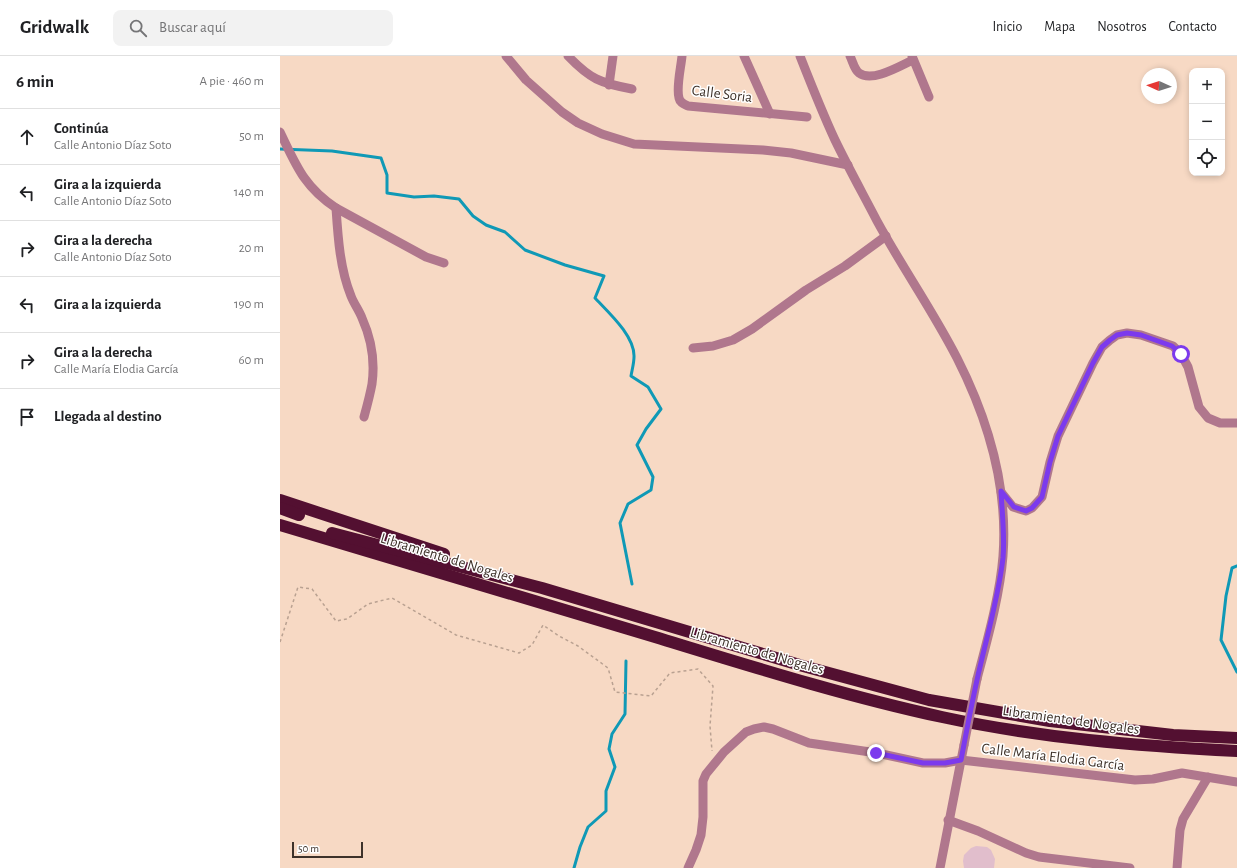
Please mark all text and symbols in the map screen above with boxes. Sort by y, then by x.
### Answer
search box [113,10,393,46]
icon: search [127,17,149,39]
text: Gridwalk [20,18,89,37]
text: Buscar aquí [159,20,226,35]
text: Inicio [992,20,1022,34]
text: Mapa [1044,20,1075,34]
text: Nosotros [1097,20,1147,34]
text: Contacto [1169,20,1217,34]
north arrow [1141,68,1177,104]
map controls [1189,68,1225,176]
button: + [1189,68,1225,104]
text: 6 min [16,73,54,90]
text: A pie · 460 m [200,75,264,88]
street label: Calle Soria [691,83,753,105]
button: − [1189,104,1225,140]
text: Continúa [54,121,109,136]
icon: ahead [16,126,38,148]
text: 50 m [239,130,264,143]
text: Calle Antonio Díaz Soto [54,139,172,152]
button: locate [1189,140,1225,176]
text: Gira a la izquierda [54,177,161,192]
icon: left [16,182,38,204]
text: 140 m [234,186,264,199]
text: Calle Antonio Díaz Soto [54,195,172,208]
text: Gira a la derecha [54,233,153,248]
icon: right [16,238,38,260]
text: 20 m [239,242,264,255]
text: Calle Antonio Díaz Soto [54,251,172,264]
icon: left [16,294,38,316]
text: Gira a la izquierda [54,297,161,312]
text: 190 m [234,298,264,311]
text: Gira a la derecha [54,345,153,360]
route start [1172,345,1190,363]
icon: right [16,350,38,372]
text: 60 m [238,354,264,367]
text: Calle María Elodia García [54,363,179,376]
icon: arrive [16,406,38,428]
text: Llegada al destino [54,409,162,424]
street label: Libramiento de Nogales [379,531,515,585]
street label: Libramiento de Nogales [688,625,826,677]
street label: Libramiento de Nogales [1001,703,1141,737]
street label: Calle María Elodia García [981,741,1125,773]
route end [867,744,885,762]
scale bar [292,840,363,859]
text: 50 m [298,843,319,854]

